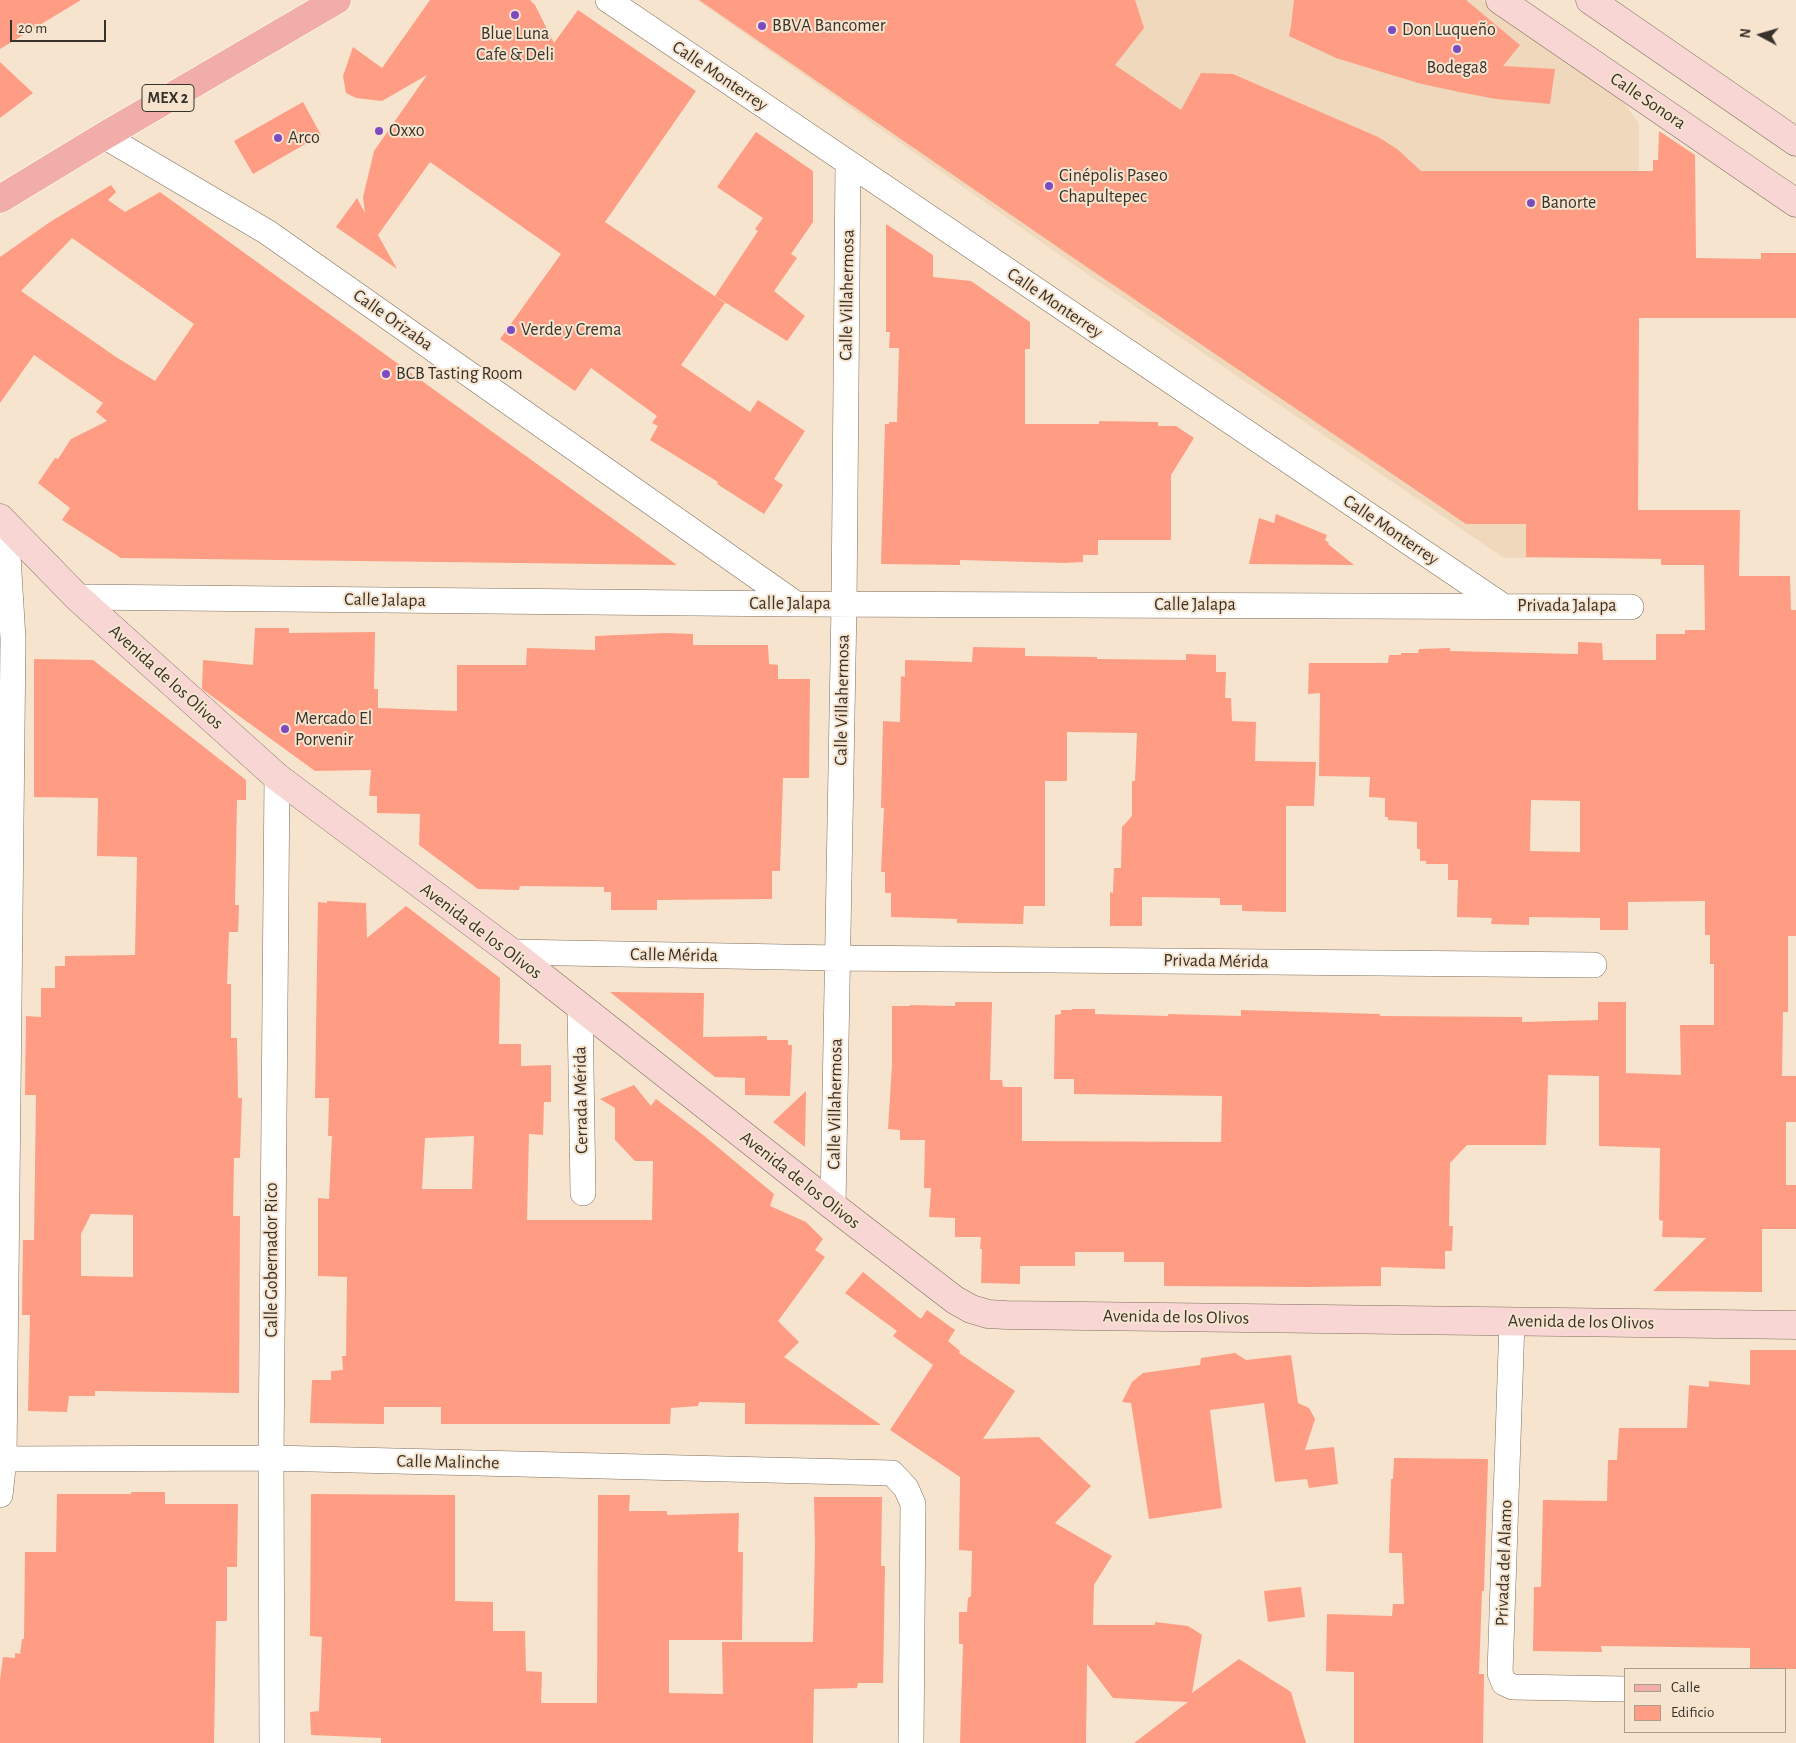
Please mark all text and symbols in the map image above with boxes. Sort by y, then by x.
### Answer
marker: Blue Luna Cafe & Deli [509,9,521,21]
scale bar [12,10,109,42]
north arrow [1736,10,1786,60]
place label: BBVA Bancomer [772,15,886,37]
place label: Don Luqueño [1402,19,1496,41]
marker: BBVA Bancomer [756,20,768,32]
text: 20 m [18,21,47,36]
place label: Blue Luna Cafe & Deli [476,23,554,66]
marker: Don Luqueño [1386,24,1398,36]
text: N [1739,28,1754,39]
street label: Calle Monterrey [668,36,772,116]
marker: Bodega8 [1451,43,1463,55]
place label: Bodega8 [1426,57,1488,79]
street label: Calle Sonora [1606,68,1690,134]
road number: MEX 2 [142,85,194,112]
place label: Oxxo [389,120,425,142]
marker: Oxxo [373,125,385,137]
place label: Arco [288,127,320,149]
marker: Arco [272,132,284,144]
place label: Cinépolis Paseo Chapultepec [1059,165,1168,208]
marker: Cinépolis Paseo Chapultepec [1043,180,1055,192]
place label: Banorte [1541,192,1596,214]
marker: Banorte [1525,197,1537,209]
street label: Calle Villahermosa [835,229,859,361]
street label: Calle Monterrey [1003,263,1107,343]
street label: Calle Orizaba [349,285,437,355]
place label: Verde y Crema [521,319,622,341]
marker: Verde y Crema [505,324,517,336]
place label: BCB Tasting Room [396,363,523,385]
marker: BCB Tasting Room [380,368,392,380]
street label: Calle Monterrey [1339,490,1443,570]
street label: Calle Jalapa [344,588,426,612]
street label: Calle Jalapa [749,593,831,615]
street label: Calle Jalapa [1154,594,1236,616]
street label: Privada Jalapa [1517,595,1617,617]
street label: Avenida de los Olivos [104,620,228,734]
street label: Calle Villahermosa [830,634,854,766]
place label: Mercado El Porvenir [295,708,372,751]
marker: Mercado El Porvenir [279,723,291,735]
street label: Avenida de los Olivos [416,878,546,984]
street label: Calle Mérida [630,943,718,967]
street label: Privada Mérida [1163,949,1269,973]
street label: Calle Villahermosa [823,1038,847,1170]
street label: Cerrada Mérida [569,1046,593,1154]
street label: Avenida de los Olivos [736,1126,864,1234]
street label: Calle Gobernador Rico [261,1183,283,1337]
street label: Avenida de los Olivos [1103,1305,1249,1329]
street label: Avenida de los Olivos [1508,1310,1654,1334]
street label: Calle Malinche [396,1450,500,1474]
street label: Privada del Alamo [1491,1499,1517,1627]
legend [1624,1668,1786,1733]
text: Calle [1671,1680,1700,1695]
text: Edificio [1671,1705,1714,1720]

